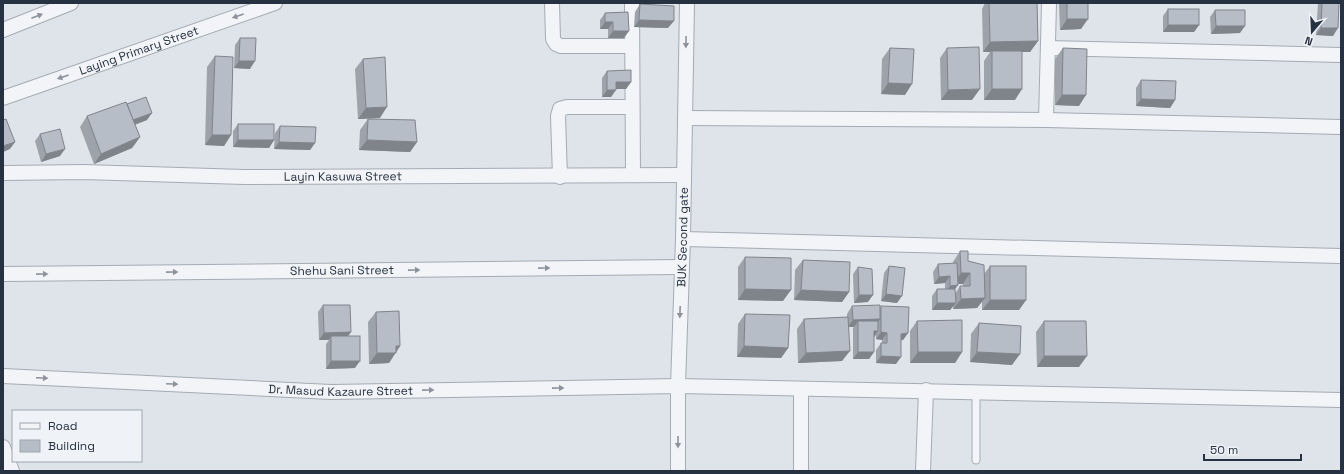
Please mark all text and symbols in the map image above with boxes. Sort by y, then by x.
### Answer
north arrow [1292,12,1332,52]
one-way arrow [31,13,43,19]
one-way arrow [232,13,244,19]
street label: Laying Primary Street [77,22,201,79]
text: N [1303,34,1315,49]
one-way arrow [683,36,689,49]
one-way arrow [56,74,68,80]
street label: Layin Kasuwa Street [284,168,402,185]
street label: BUK Second gate [673,187,692,287]
street label: Shehu Sani Street [290,262,394,279]
one-way arrow [538,265,551,271]
one-way arrow [408,266,420,273]
one-way arrow [166,269,179,275]
one-way arrow [36,271,49,277]
one-way arrow [676,306,683,318]
one-way arrow [36,375,49,381]
one-way arrow [166,381,178,388]
street label: Dr. Masud Kazaure Street [268,381,413,400]
one-way arrow [552,385,565,391]
one-way arrow [422,387,435,393]
legend [12,410,142,462]
text: Road [48,418,77,434]
one-way arrow [675,436,681,449]
scale bar [1204,436,1301,462]
text: Building [48,438,95,454]
text: 50 m [1210,442,1238,458]

